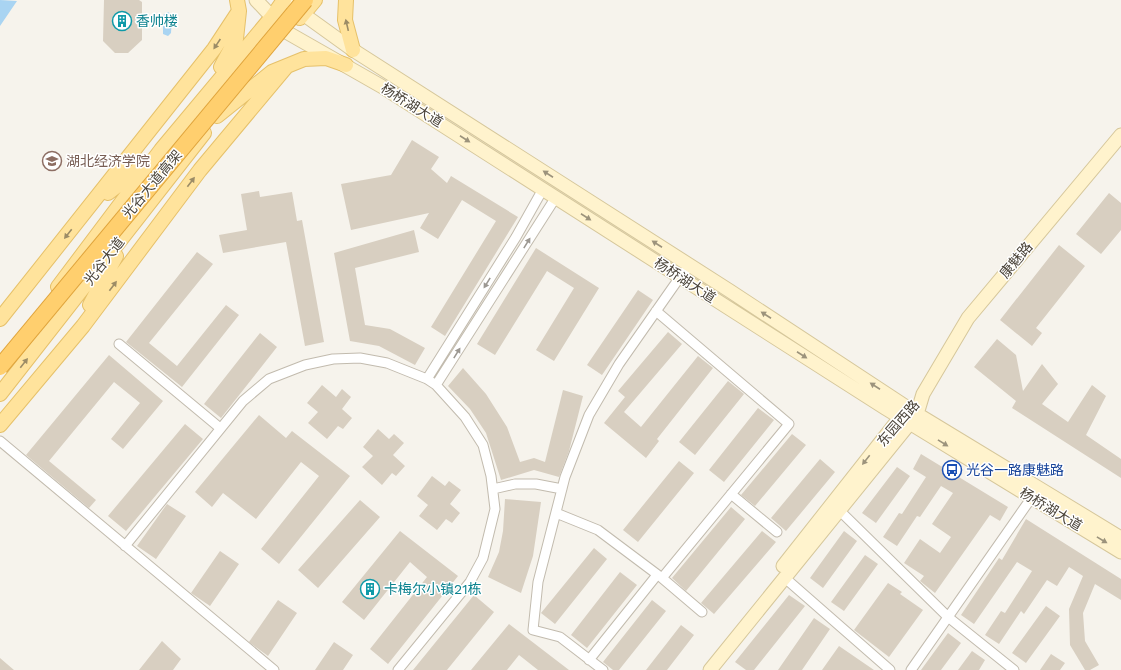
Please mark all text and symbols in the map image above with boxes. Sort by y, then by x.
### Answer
building icon: 香帅楼 [111,10,133,32]
place label: 香帅楼 [136,13,178,29]
one-way arrow [343,19,349,32]
one-way arrow [213,39,221,49]
street label: 杨桥湖大道 [378,80,446,130]
one-way arrow [459,136,471,143]
street label: 光谷大道高架 [119,147,185,221]
school or university icon: 湖北经济学院 [41,150,63,172]
place label: 湖北经济学院 [66,153,150,169]
one-way arrow [543,170,553,178]
one-way arrow [187,176,195,187]
one-way arrow [581,213,592,221]
one-way arrow [63,228,72,239]
street label: 光谷大道 [80,234,128,288]
one-way arrow [523,237,530,249]
street label: 康魅路 [996,239,1036,281]
one-way arrow [651,241,663,248]
street label: 杨桥湖大道 [651,254,719,306]
one-way arrow [483,278,491,288]
one-way arrow [109,280,117,291]
one-way arrow [761,311,771,319]
one-way arrow [453,347,461,358]
one-way arrow [797,351,807,359]
one-way arrow [20,357,28,368]
one-way arrow [869,383,881,390]
street label: 东园西路 [874,397,922,449]
one-way arrow [937,440,949,447]
one-way arrow [862,455,870,466]
bus stop icon: 光谷一路康魅路 [941,459,963,481]
place label: 光谷一路康魅路 [966,462,1064,478]
street label: 杨桥湖大道 [1017,484,1085,534]
one-way arrow [1096,537,1108,544]
building icon: 卡梅尔小镇21栋 [359,578,381,600]
place label: 卡梅尔小镇21栋 [384,581,482,597]

